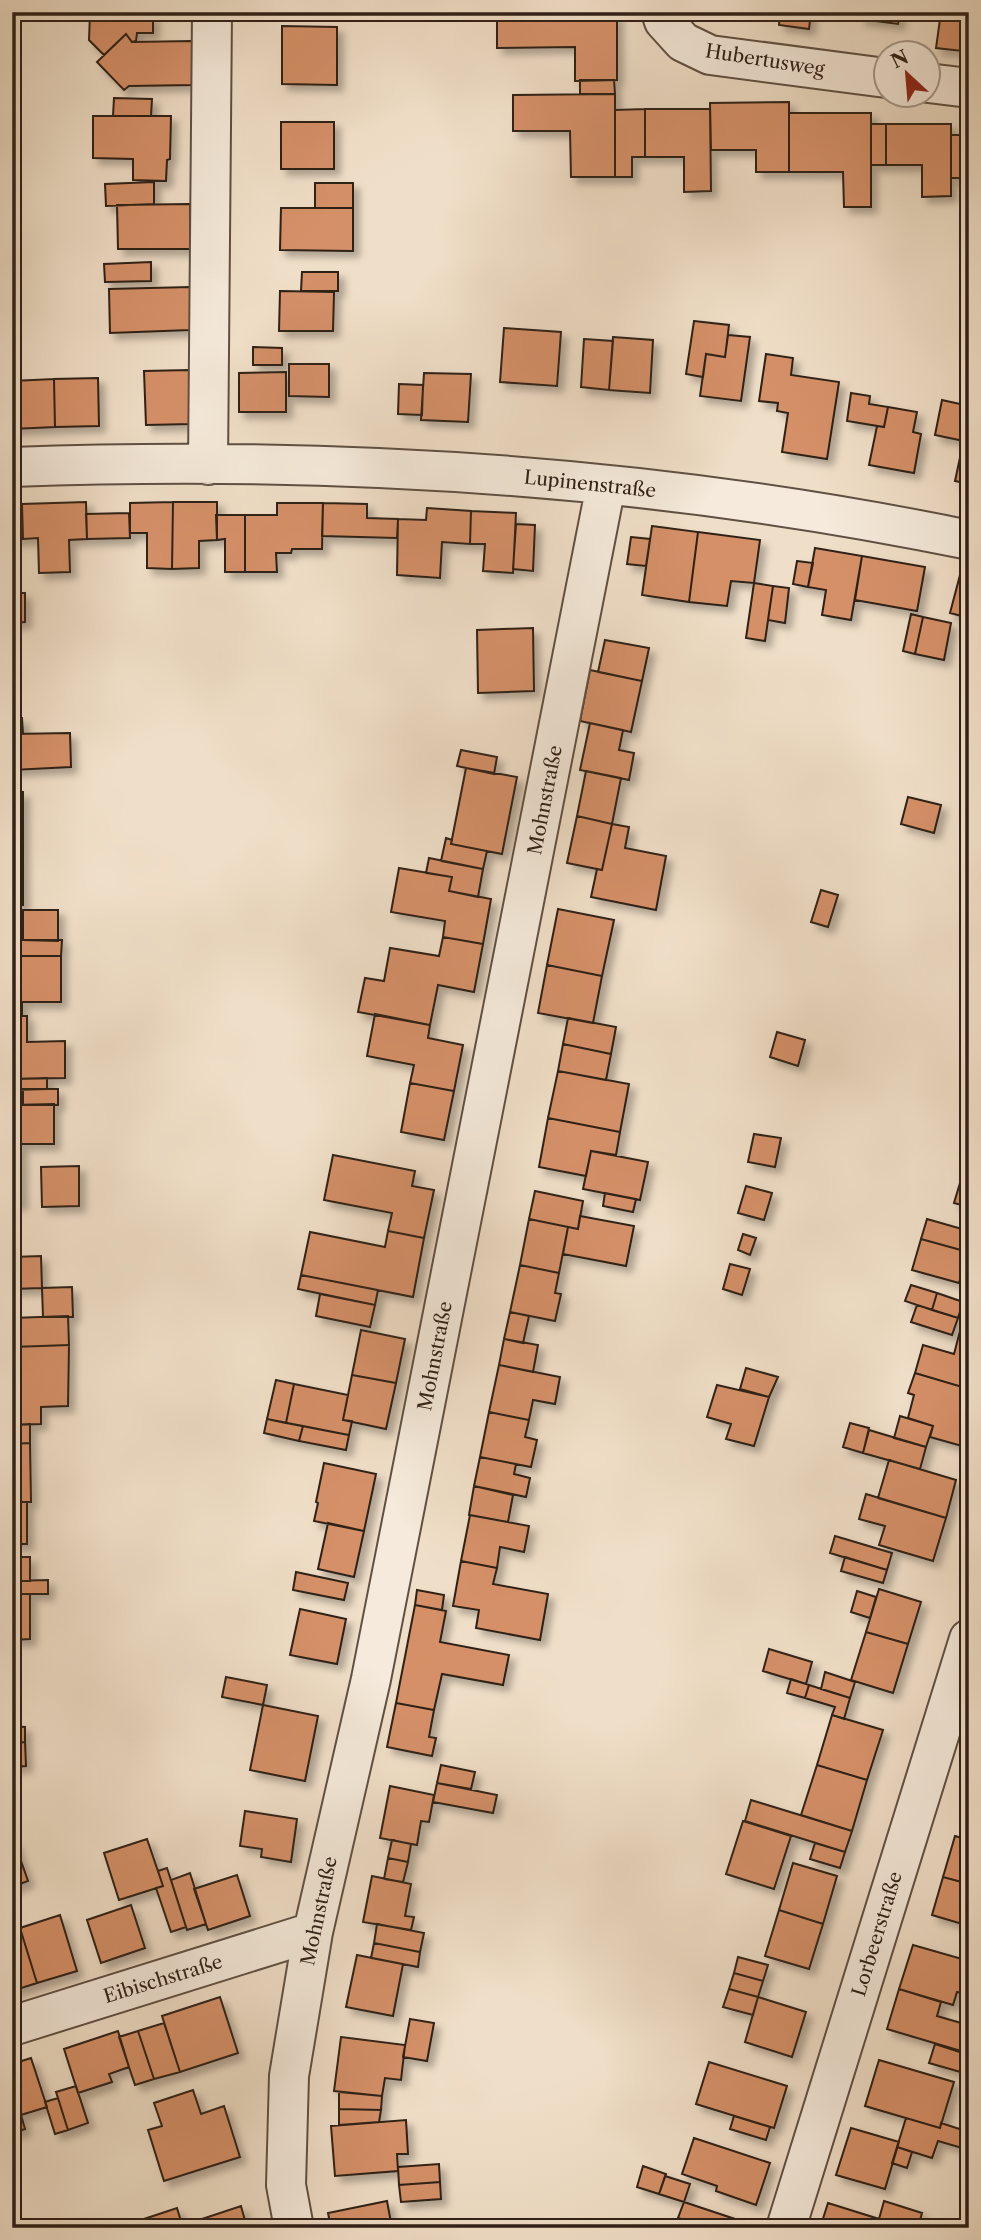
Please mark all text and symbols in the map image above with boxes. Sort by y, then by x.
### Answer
north arrow [872,38,942,108]
street label: Hubertusweg [704,39,827,81]
text: N [887,45,912,73]
street label: Lupinenstraße [523,466,657,502]
street label: Mohnstraße [523,743,567,857]
street label: Mohnstraße [413,1299,457,1413]
street label: Mohnstraße [296,1854,342,1968]
street label: Lorbeerstraße [847,1869,907,1999]
street label: Eibischstraße [101,1950,225,2008]

